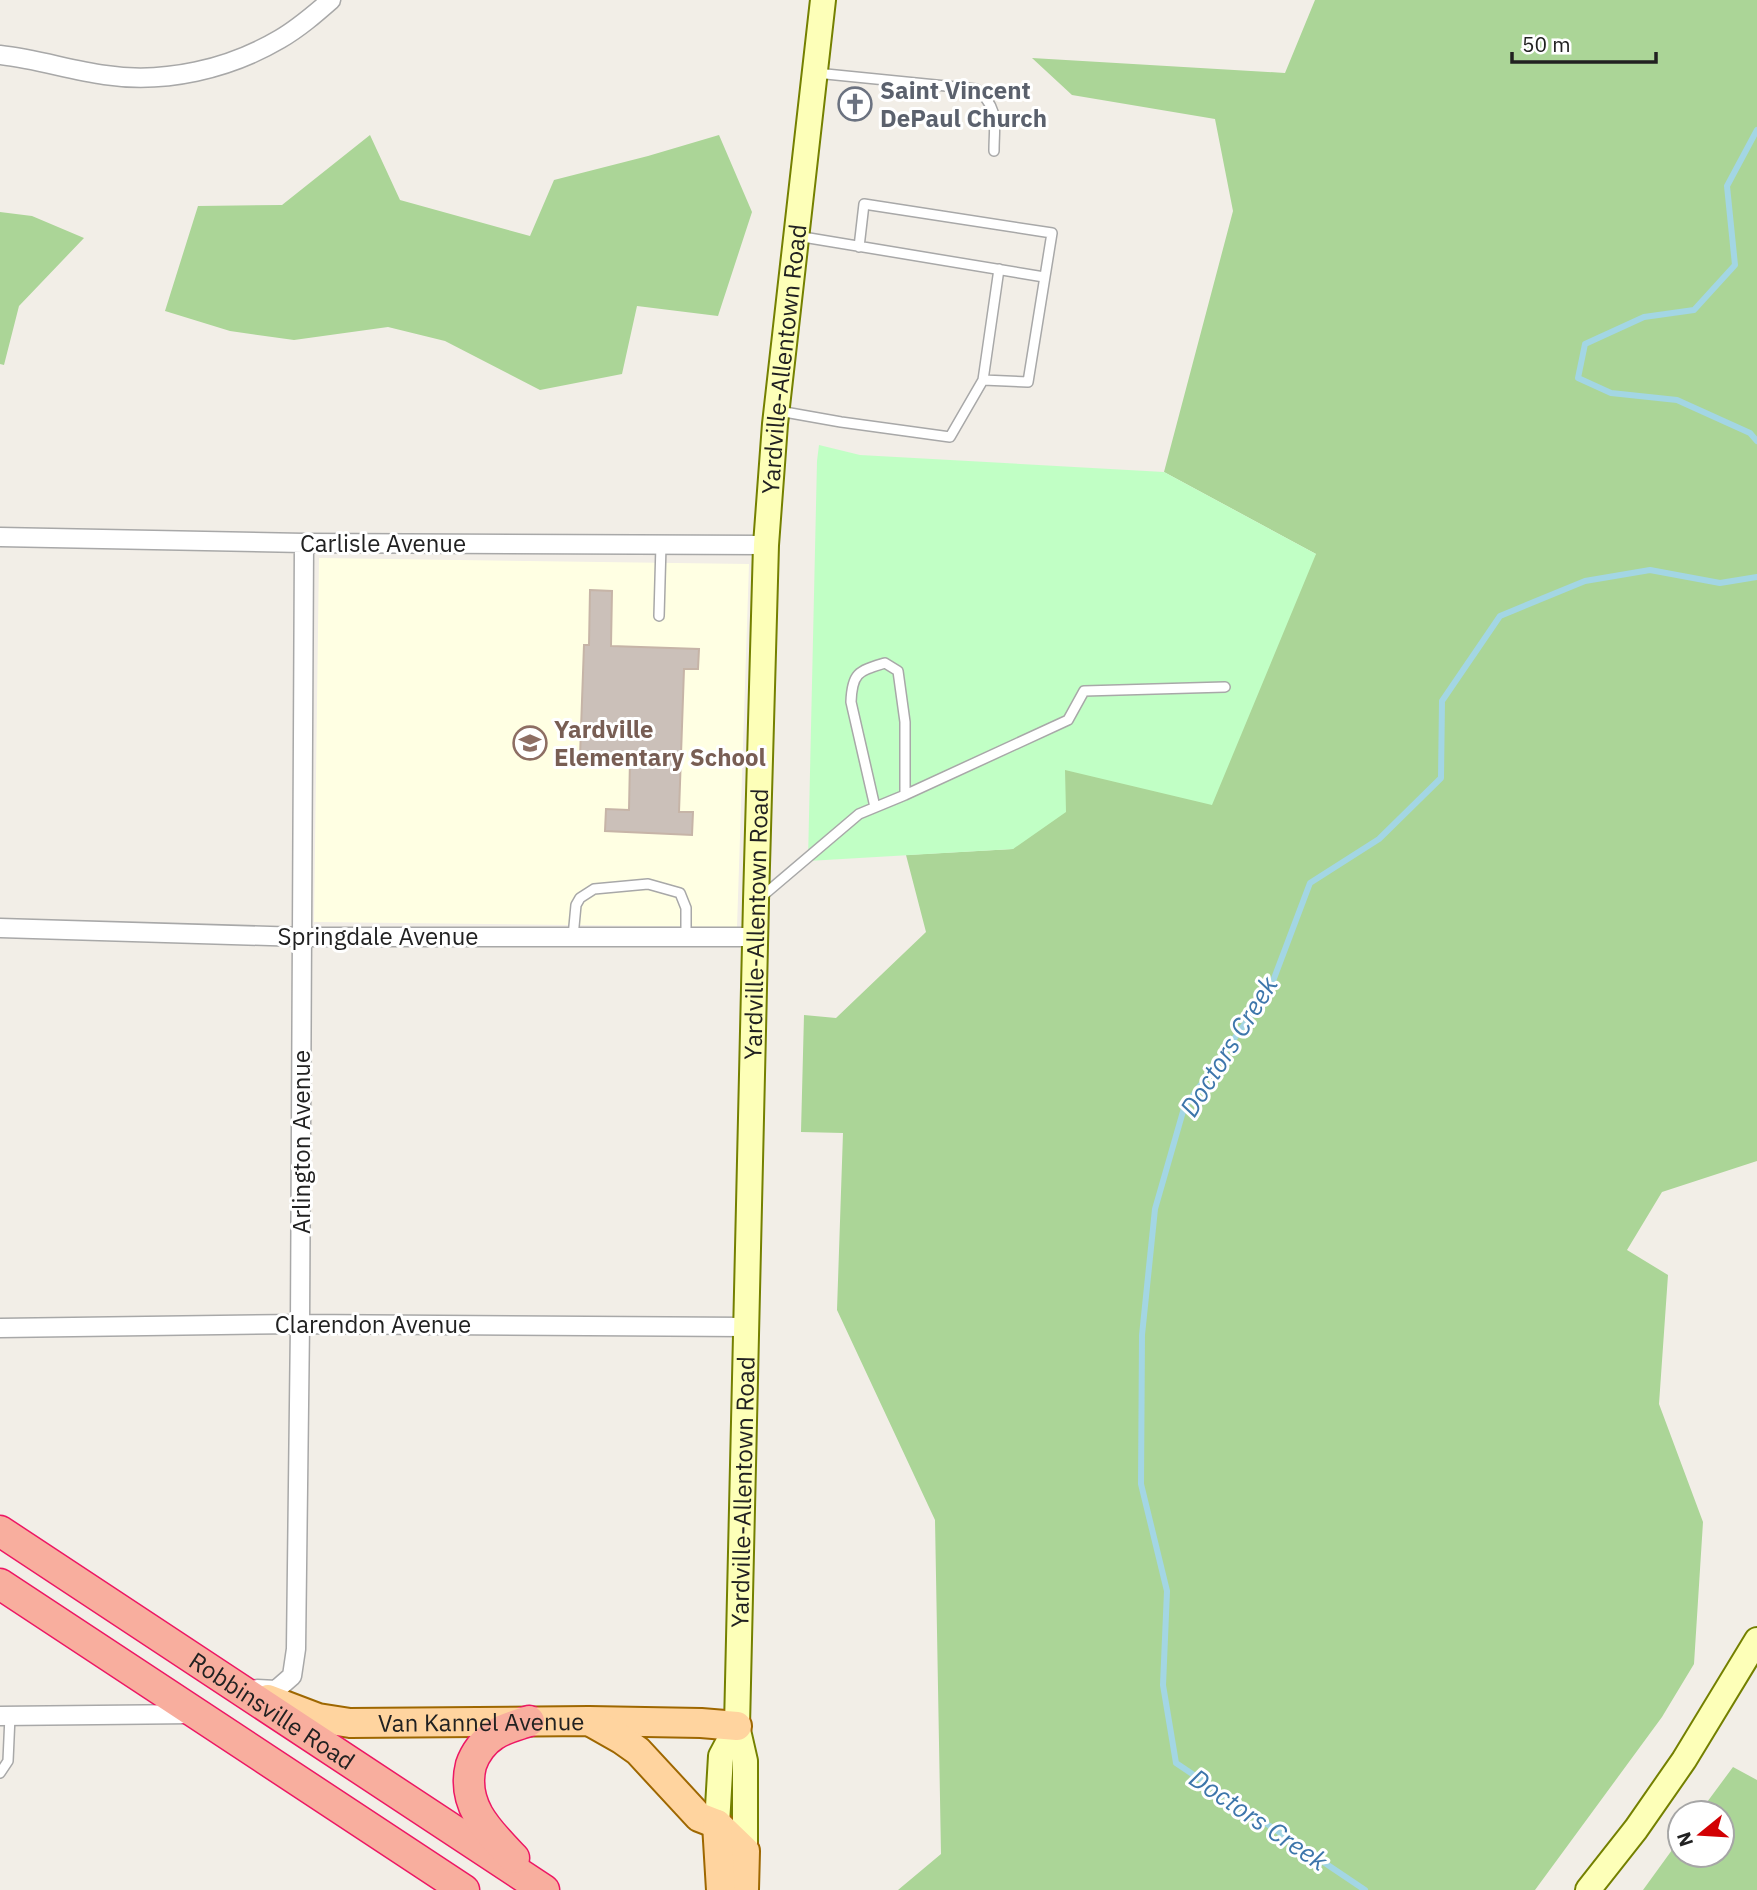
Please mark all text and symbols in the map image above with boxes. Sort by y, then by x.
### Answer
scale bar [1512,21,1656,65]
text: 50 m [1522,30,1571,58]
place label: Saint Vincent DePaul Church [880,74,1047,134]
church icon: Saint Vincent DePaul Church [836,85,874,123]
street label: Yardville-Allentown Road [754,222,814,495]
street label: Carlisle Avenue [300,527,466,559]
place label: Yardville Elementary School [554,713,766,773]
school or university icon: Yardville Elementary School [511,724,549,762]
street label: Yardville-Allentown Road [736,788,775,1060]
street label: Springdale Avenue [277,920,479,952]
water label: Doctors Creek [1171,969,1285,1123]
street label: Arlington Avenue [285,1050,317,1234]
street label: Clarendon Avenue [275,1308,471,1340]
street label: Yardville-Allentown Road [723,1356,762,1628]
street label: Robbinsville Road [183,1644,361,1777]
street label: Van Kannel Avenue [378,1705,585,1739]
water label: Doctors Creek [1183,1760,1335,1878]
north arrow [1666,1799,1736,1869]
text: N [1671,1829,1698,1850]

